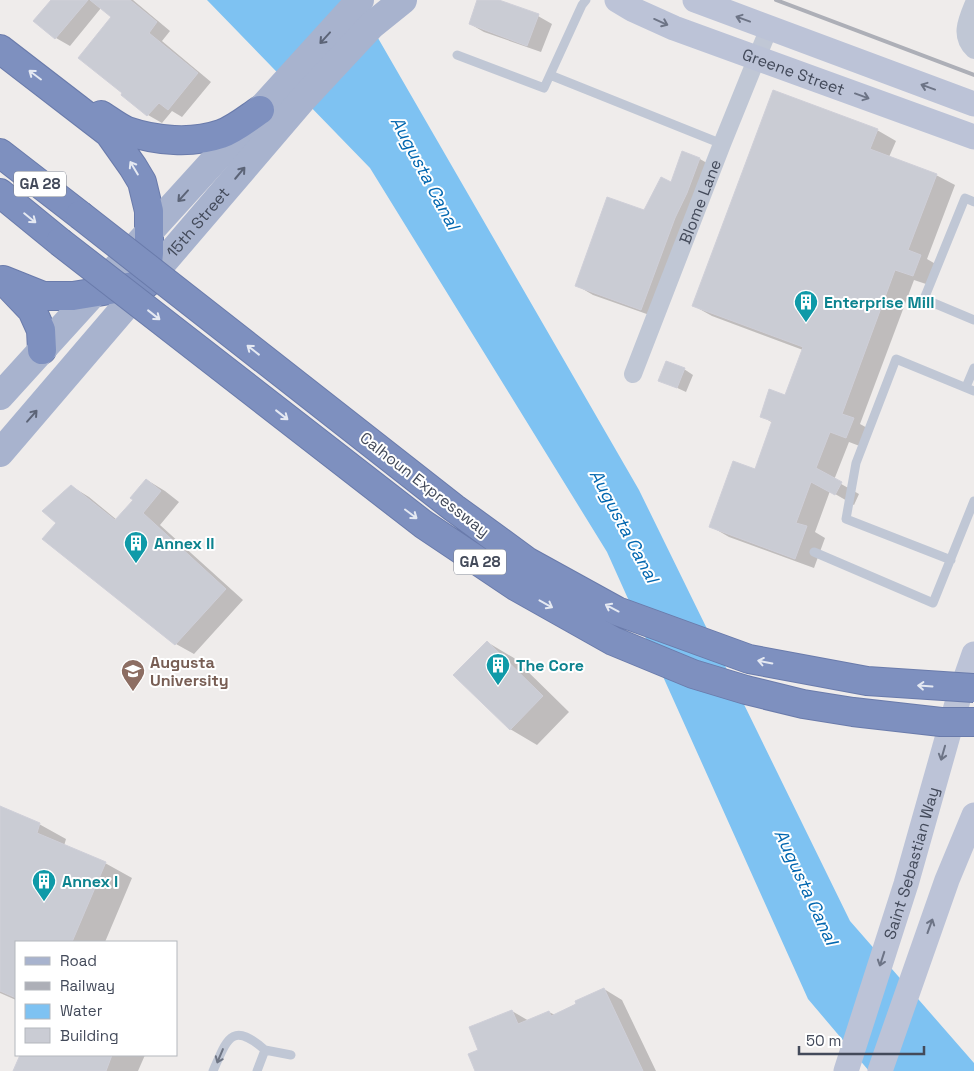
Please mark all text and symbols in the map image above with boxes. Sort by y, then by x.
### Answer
one-way arrow [736,14,751,23]
one-way arrow [653,17,668,27]
one-way arrow [319,32,331,45]
street label: Greene Street [739,44,848,100]
one-way arrow [28,70,42,80]
one-way arrow [921,82,936,91]
one-way arrow [854,92,870,101]
water label: Augusta Canal [386,112,466,236]
street label: Blome Lane [674,156,726,247]
one-way arrow [128,162,138,176]
one-way arrow [234,167,245,180]
road number: GA 28 [14,172,66,196]
street label: 15th Street [162,183,234,262]
one-way arrow [177,190,189,203]
one-way arrow [23,212,36,223]
building icon: Enterprise Mill [793,289,819,323]
place label: Enterprise Mill [824,292,934,313]
one-way arrow [147,310,160,321]
one-way arrow [247,345,260,356]
one-way arrow [26,410,37,423]
one-way arrow [275,410,288,421]
street label: Calhoun Expressway [356,427,494,542]
water label: Augusta Canal [585,465,665,589]
one-way arrow [404,509,417,520]
building icon: Annex II [123,530,149,564]
place label: Annex II [154,533,215,554]
road number: GA 28 [454,550,506,574]
one-way arrow [539,599,553,609]
one-way arrow [605,603,620,612]
place label: Augusta University [150,652,229,691]
building icon: The Core [485,652,511,686]
place label: The Core [516,655,584,676]
one-way arrow [757,657,773,667]
school or university icon: Augusta University [120,658,146,692]
one-way arrow [918,681,934,691]
one-way arrow [938,745,948,761]
street label: Saint Sebastian Way [879,784,944,942]
water label: Augusta Canal [770,825,844,951]
building icon: Annex I [31,868,57,902]
place label: Annex I [62,871,118,892]
one-way arrow [926,919,935,934]
legend [15,941,178,1056]
text: Road [60,951,97,970]
one-way arrow [877,951,886,966]
text: Railway [60,976,115,995]
text: Water [60,1001,103,1020]
scale bar [799,1024,924,1056]
text: Building [60,1026,119,1045]
text: 50 m [806,1031,841,1050]
one-way arrow [214,1048,224,1063]

